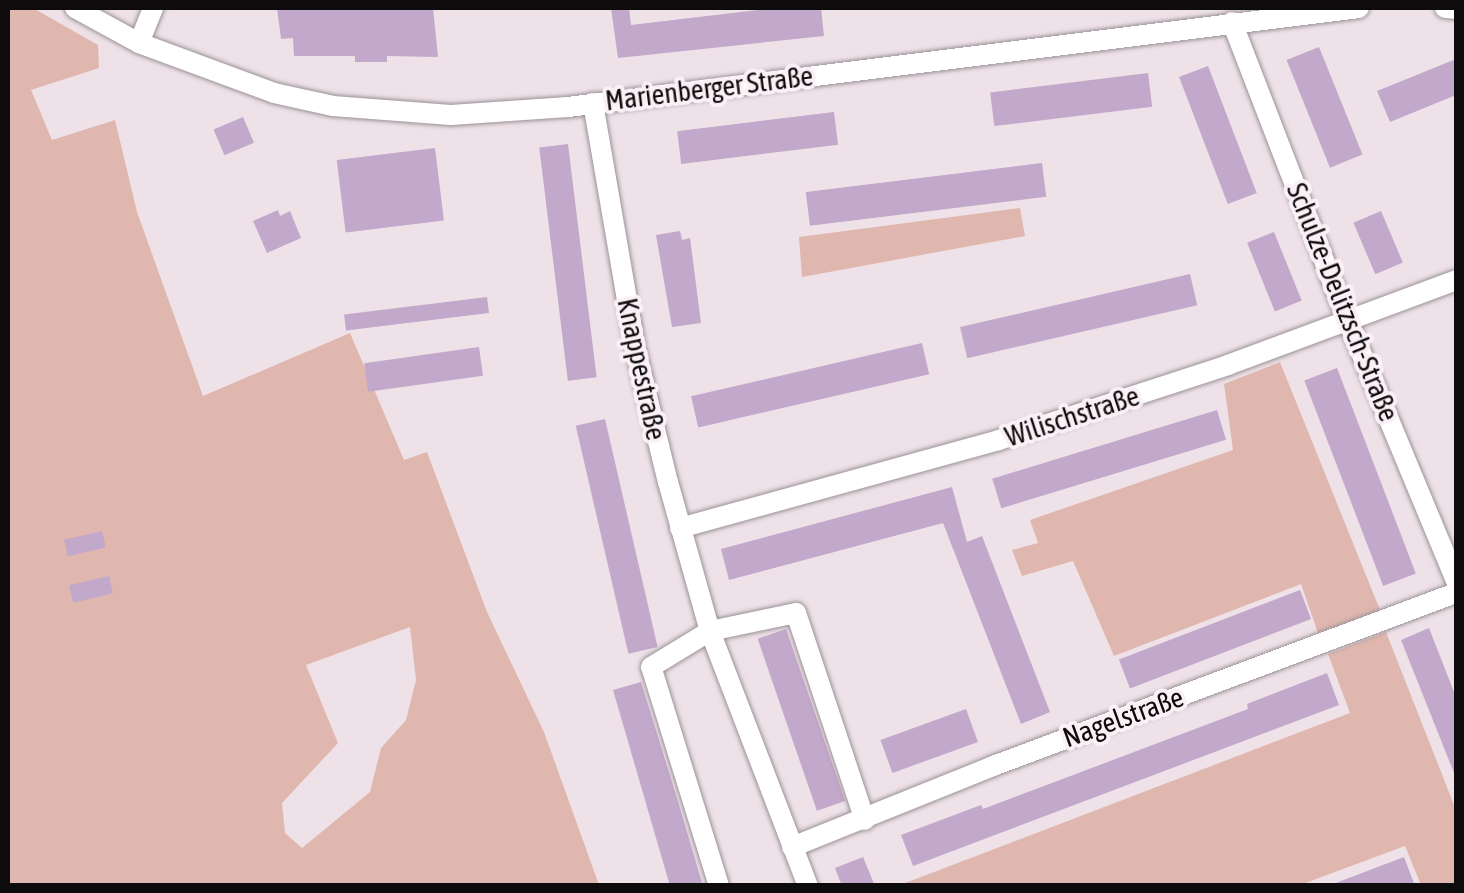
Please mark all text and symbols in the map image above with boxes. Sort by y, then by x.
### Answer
street label: Marienberger Straße [603,59,815,117]
street label: Schulze-Delitzsch-Straße [1280,178,1406,426]
street label: Knappestraße [611,295,673,443]
street label: Wilischstraße [1001,379,1143,453]
street label: Nagelstraße [1058,680,1188,754]

